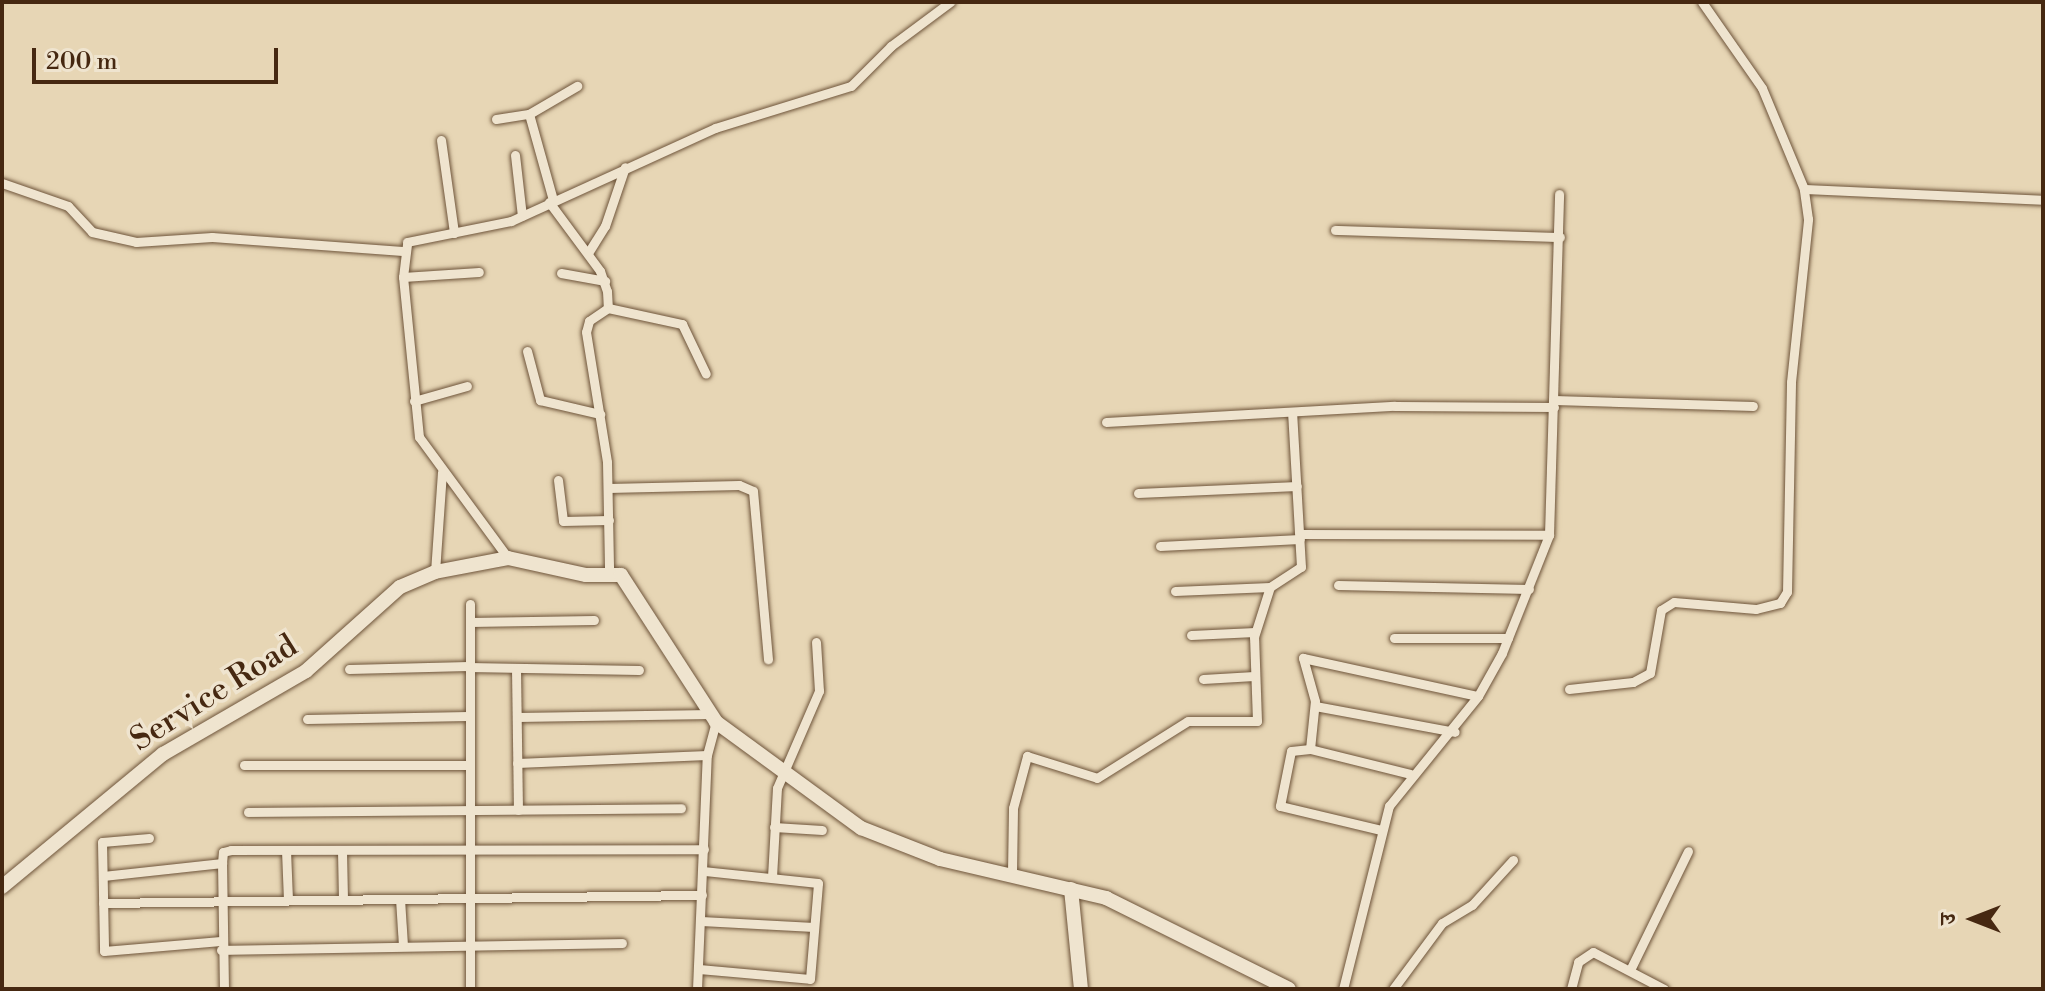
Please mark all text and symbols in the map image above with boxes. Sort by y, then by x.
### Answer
scale bar [36,32,282,82]
text: 200 m [46,47,117,77]
street label: Service Road [124,627,304,759]
north arrow [1933,879,2013,959]
text: उ [1935,913,1962,925]

